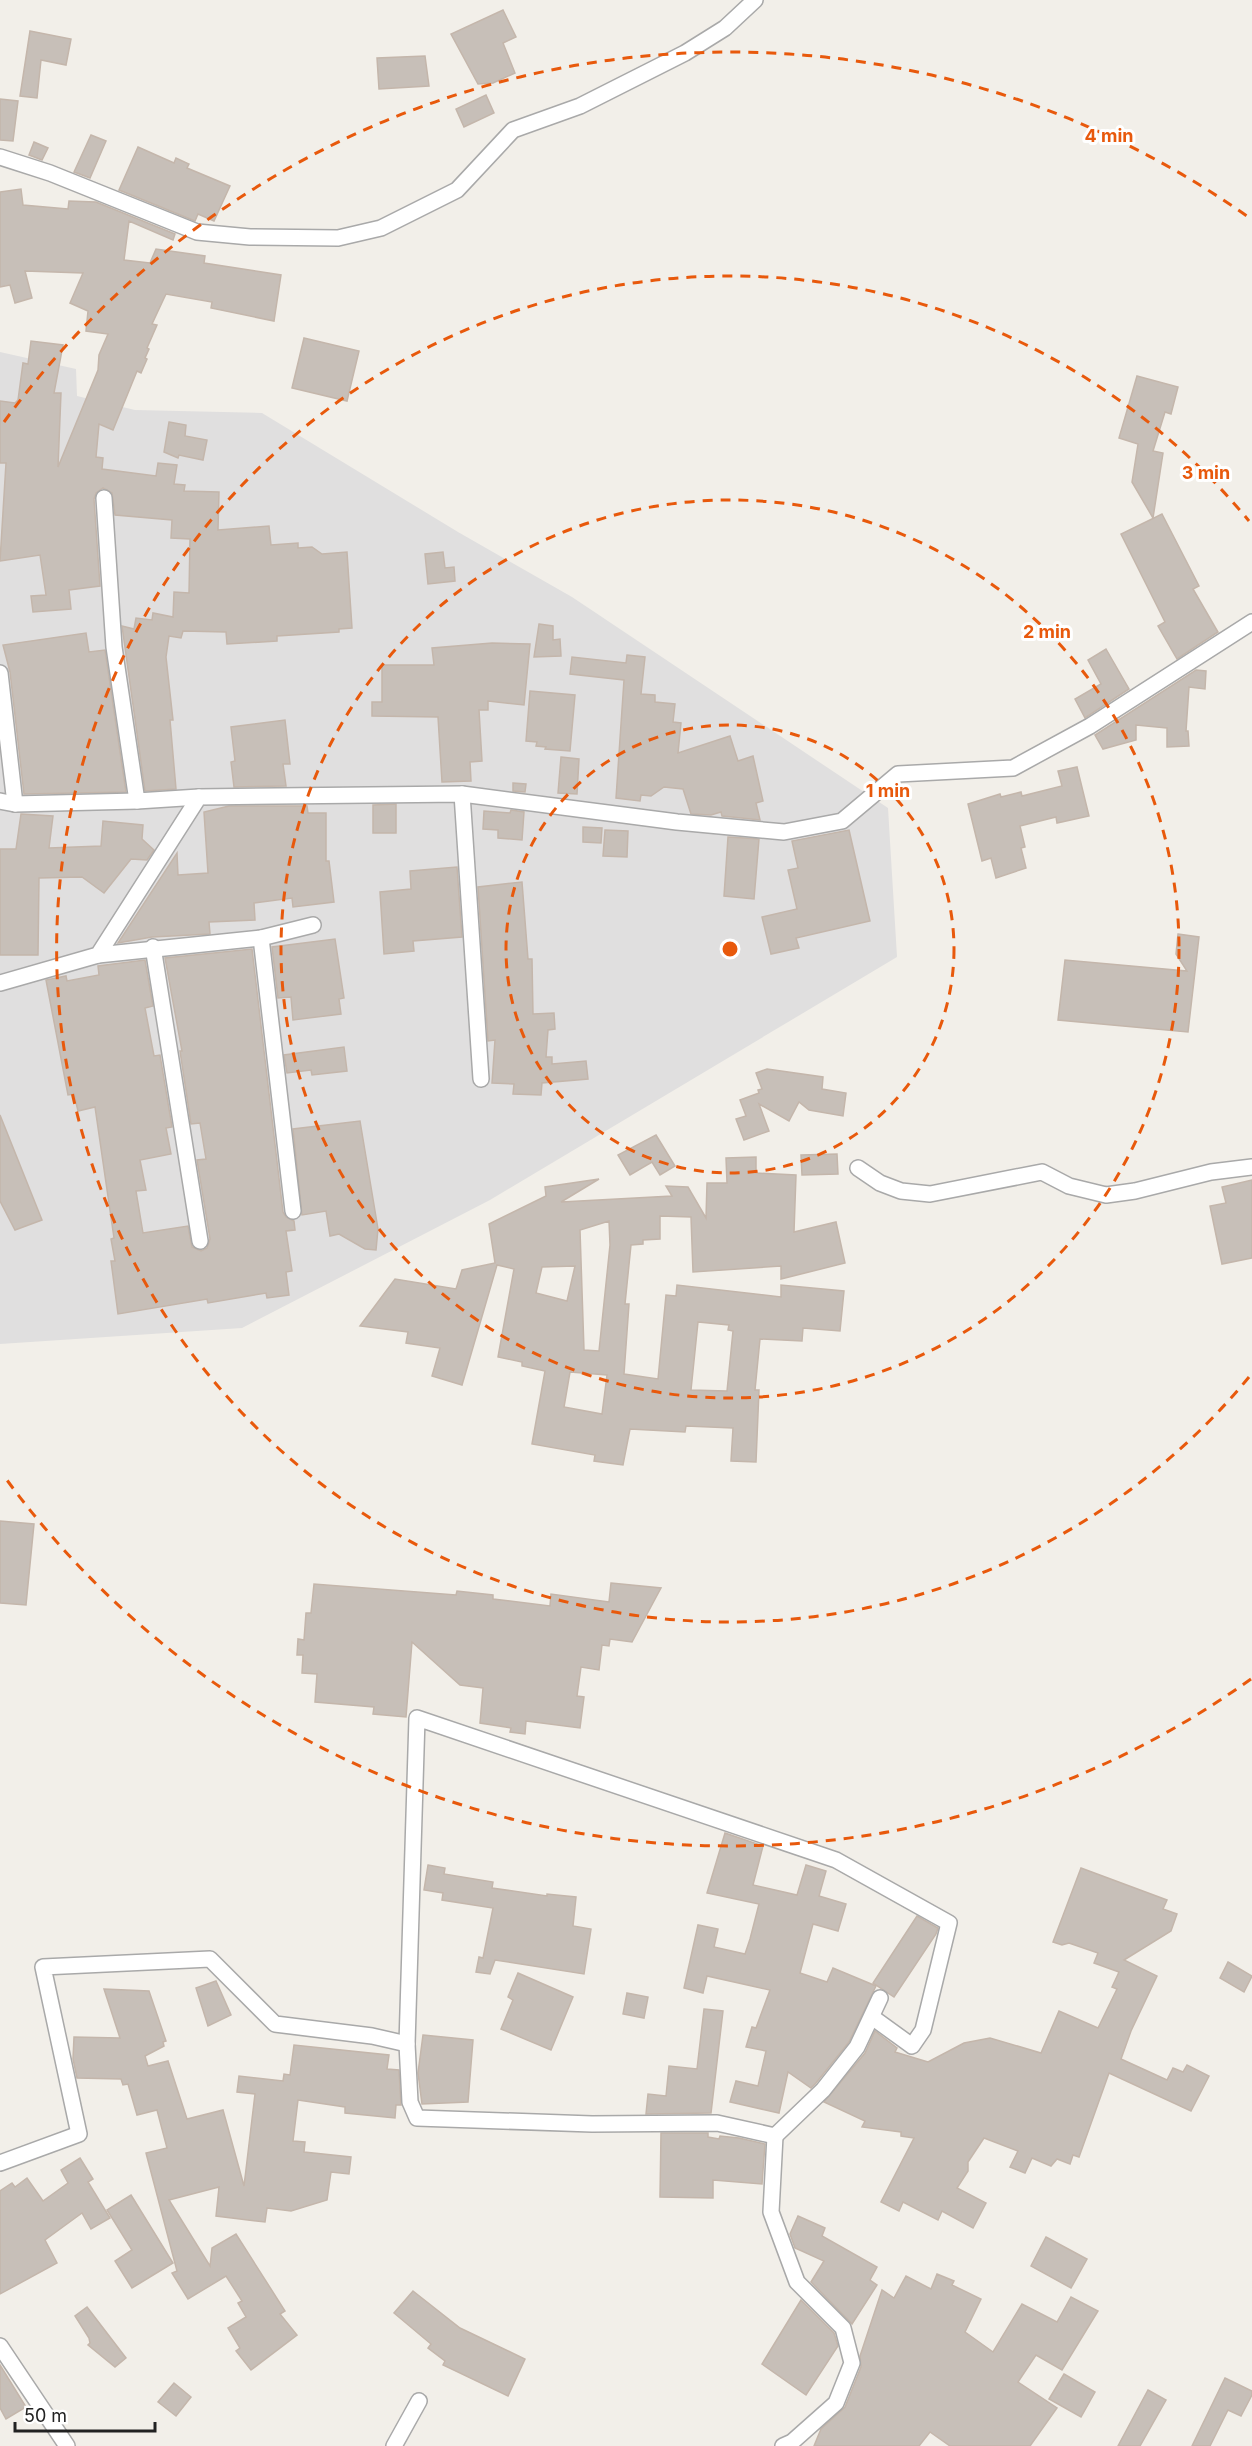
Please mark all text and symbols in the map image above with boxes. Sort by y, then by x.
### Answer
text: 4 min [1085,125,1133,146]
text: 3 min [1182,462,1230,483]
text: 2 min [1023,621,1071,642]
text: 1 min [866,780,910,801]
centre of rings [720,939,740,959]
scale bar [15,2395,154,2433]
text: 50 m [24,2405,67,2426]

